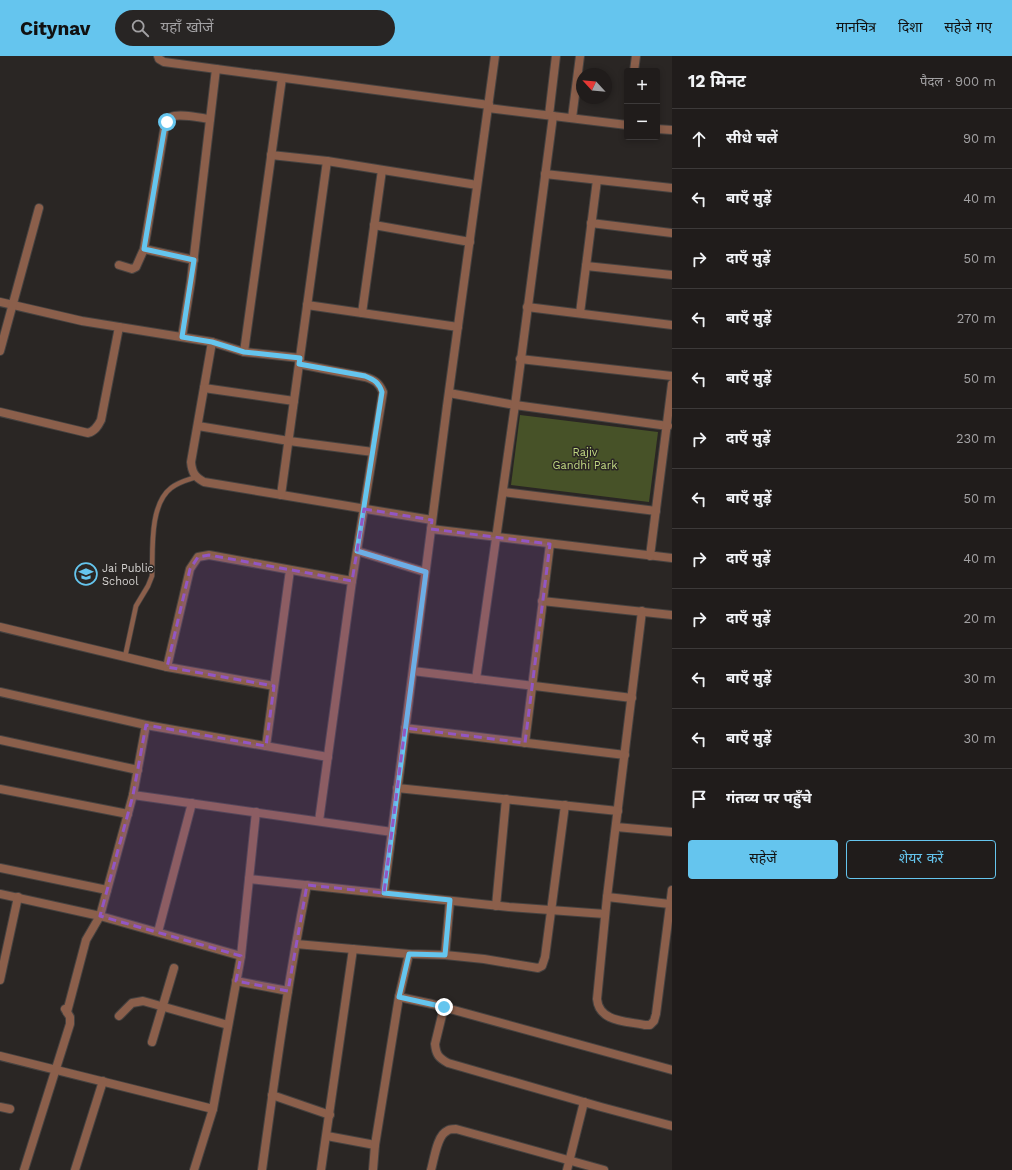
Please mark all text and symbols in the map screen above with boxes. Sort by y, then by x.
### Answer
search box [115,10,395,46]
text: Citynav [20,17,91,40]
icon: search [129,17,151,39]
text: यहाँ खोजें [161,18,213,36]
text: मानचित्र [836,19,876,35]
text: दिशा [898,19,922,35]
text: सहेजे गए [944,19,992,35]
north arrow [576,68,612,104]
map controls [624,68,660,140]
button: + [624,68,660,104]
text: 12 मिनट [688,71,746,91]
text: पैदल · 900 m [920,74,996,89]
button: − [624,104,660,140]
route start [158,113,176,131]
icon: ahead [688,128,710,150]
text: सीधे चलें [726,129,778,147]
text: 90 m [963,131,996,146]
icon: left [688,188,710,210]
text: बाएँ मुड़ें [726,189,771,207]
text: 40 m [963,191,996,206]
icon: right [688,248,710,270]
text: दाएँ मुड़ें [726,249,771,267]
text: 50 m [964,251,996,266]
icon: left [688,308,710,330]
text: बाएँ मुड़ें [726,309,771,327]
text: 270 m [957,311,996,326]
icon: left [688,368,710,390]
text: बाएँ मुड़ें [726,369,771,387]
text: 50 m [964,371,996,386]
icon: right [688,428,710,450]
text: दाएँ मुड़ें [726,429,771,447]
text: 230 m [956,431,996,446]
park label: Rajiv Gandhi Park [552,446,618,472]
icon: left [688,488,710,510]
text: बाएँ मुड़ें [726,489,771,507]
text: 50 m [964,491,996,506]
icon: right [688,548,710,570]
text: दाएँ मुड़ें [726,549,771,567]
text: 40 m [963,551,996,566]
school or university icon: Jai Public School [73,561,99,587]
place label: Jai Public School [102,562,154,588]
icon: right [688,608,710,630]
text: दाएँ मुड़ें [726,609,771,627]
text: 20 m [964,611,996,626]
icon: left [688,668,710,690]
text: बाएँ मुड़ें [726,669,771,687]
text: 30 m [964,671,996,686]
icon: left [688,728,710,750]
text: बाएँ मुड़ें [726,729,771,747]
text: 30 m [964,731,996,746]
icon: arrive [688,788,710,810]
text: गंतव्य पर पहुँचे [726,789,812,807]
button: सहेजें [688,840,838,879]
button: शेयर करें [846,840,996,879]
route end [435,998,453,1016]

